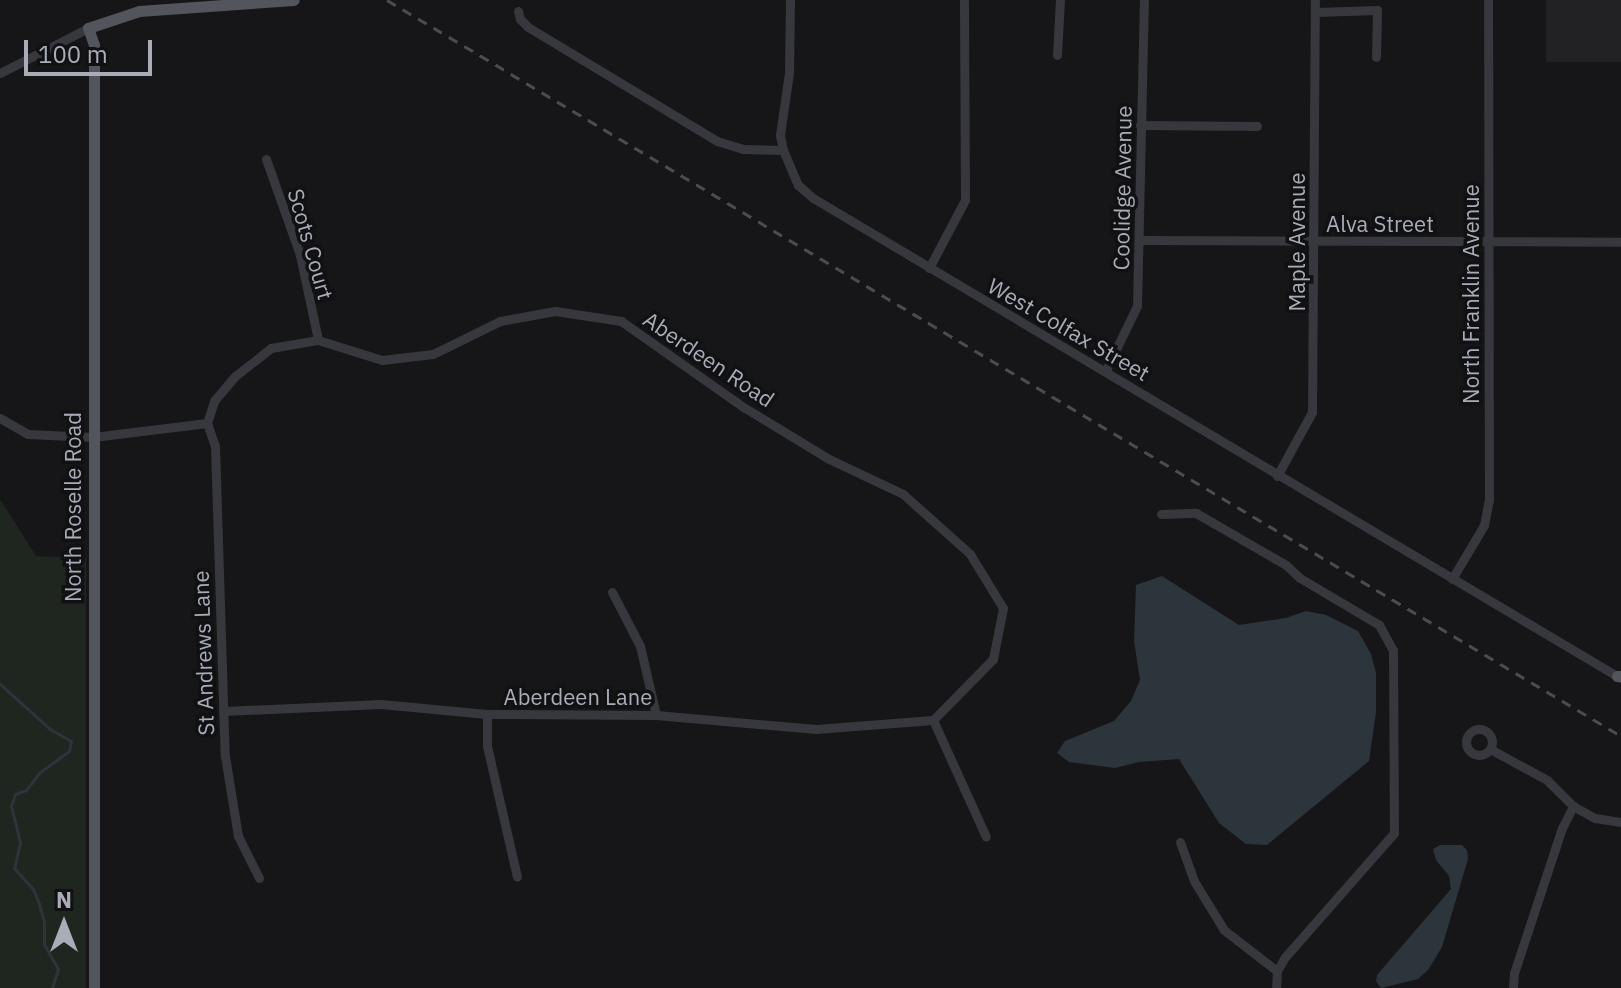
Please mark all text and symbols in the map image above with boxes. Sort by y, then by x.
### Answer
scale bar [28,24,156,74]
text: 100 m [38,38,108,70]
street label: Coolidge Avenue [1107,105,1137,271]
street label: Maple Avenue [1284,172,1310,312]
street label: North Franklin Avenue [1458,184,1484,404]
street label: Scots Court [283,186,339,302]
street label: Alva Street [1326,211,1434,237]
street label: West Colfax Street [983,272,1155,386]
street label: Aberdeen Road [639,306,779,412]
street label: North Roselle Road [60,412,86,602]
street label: St Andrews Lane [187,570,219,736]
street label: Aberdeen Lane [504,684,652,710]
north arrow [24,884,104,964]
text: N [56,885,72,914]

